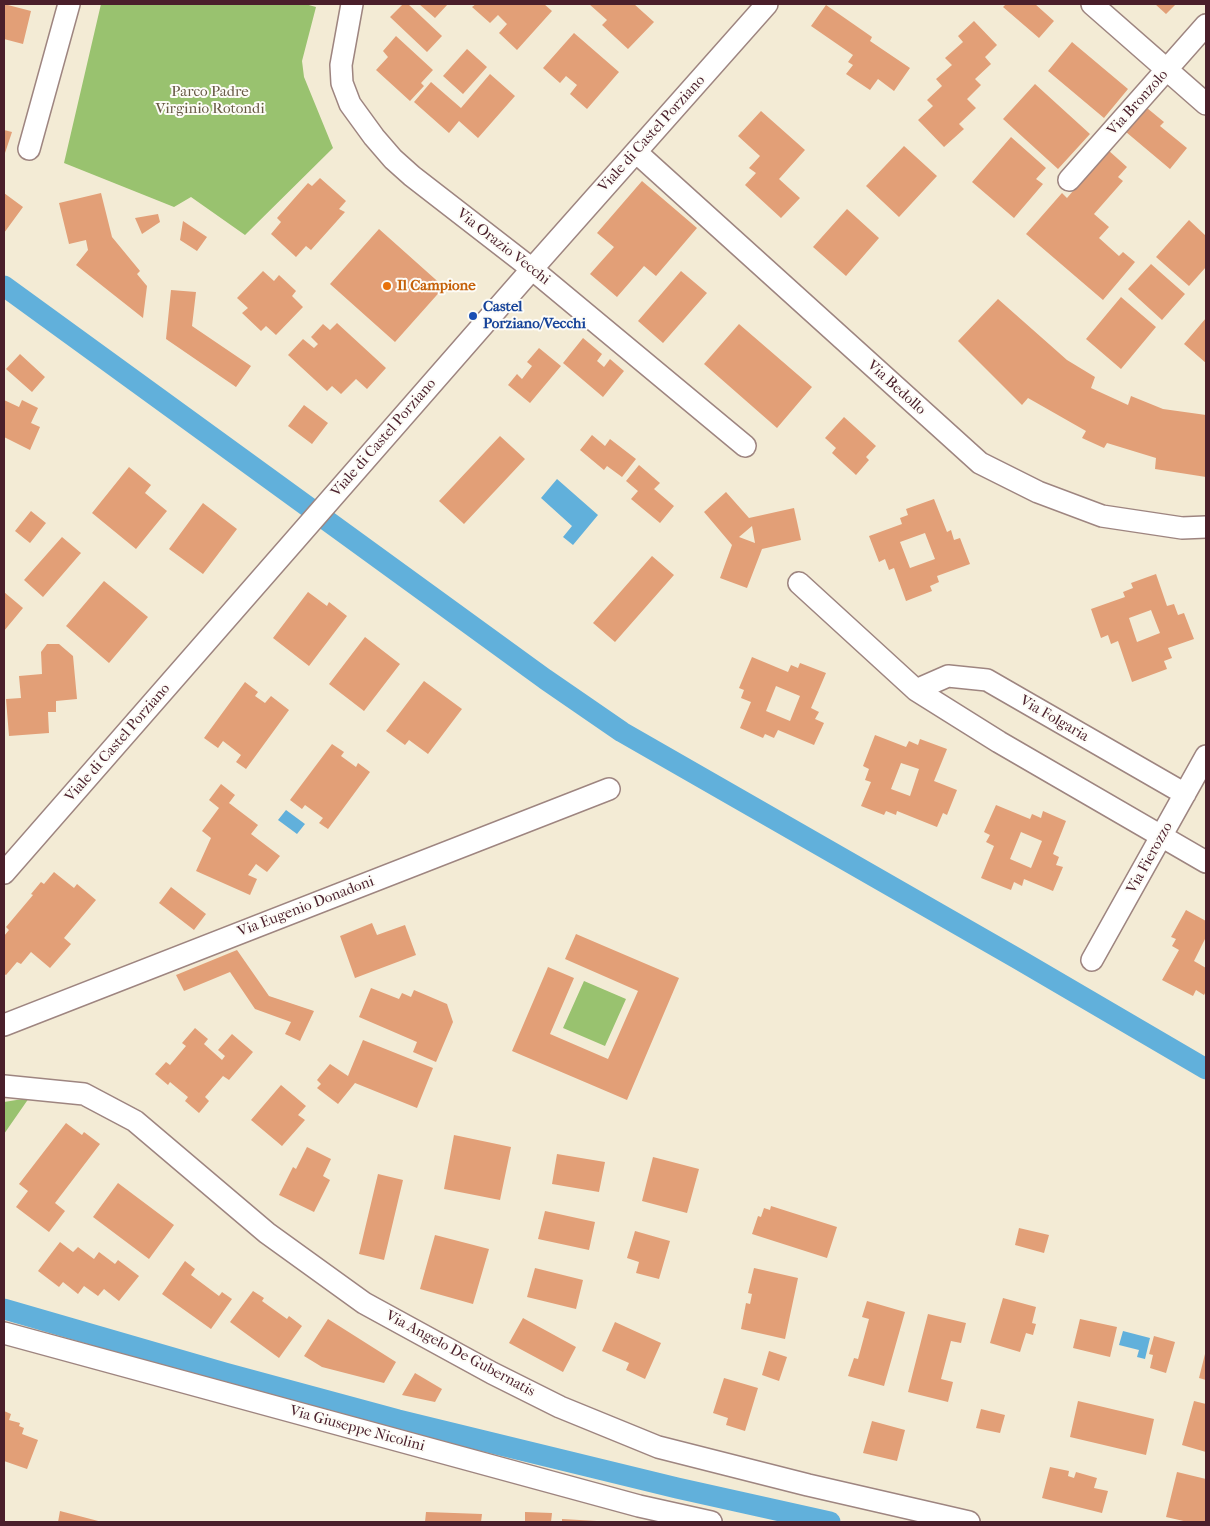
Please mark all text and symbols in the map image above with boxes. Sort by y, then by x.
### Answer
street label: Via Bronzolo [1104,66,1172,140]
street label: Viale di Castel Porziano [595,72,709,196]
park label: Parco Padre Virginio Rotondi [155,83,265,118]
street label: Via Orazio Vecchi [453,205,553,289]
place label: Il Campione [397,277,476,295]
marker: Il Campione [381,280,393,292]
place label: Castel Porziano/Vecchi [483,298,586,333]
marker: Castel Porziano/Vecchi [467,310,479,322]
street label: Via Bedollo [863,357,929,419]
street label: Viale di Castel Porziano [328,375,440,501]
street label: Viale di Castel Porziano [62,680,174,806]
street label: Via Folgaria [1016,692,1092,746]
street label: Via Fierozzo [1123,819,1177,897]
street label: Via Eugenio Donadoni [235,873,377,941]
street label: Via Angelo De Gubernatis [382,1307,538,1401]
street label: Via Giuseppe Nicolini [288,1402,426,1456]

